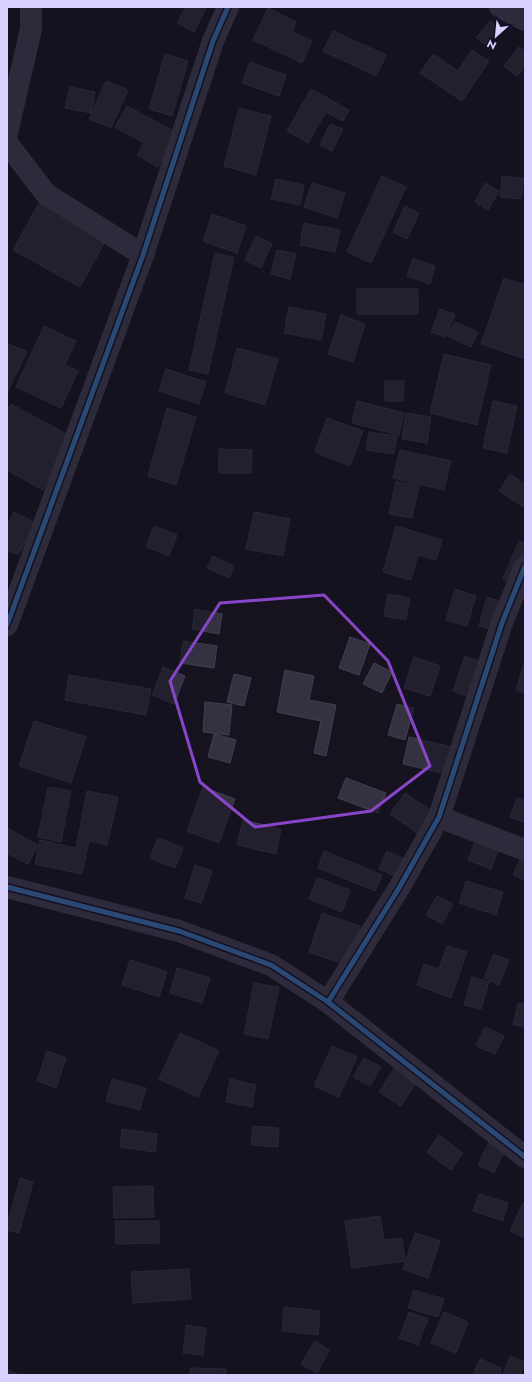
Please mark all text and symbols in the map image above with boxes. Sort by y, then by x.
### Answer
north arrow [476,16,516,56]
text: N [484,36,499,54]

